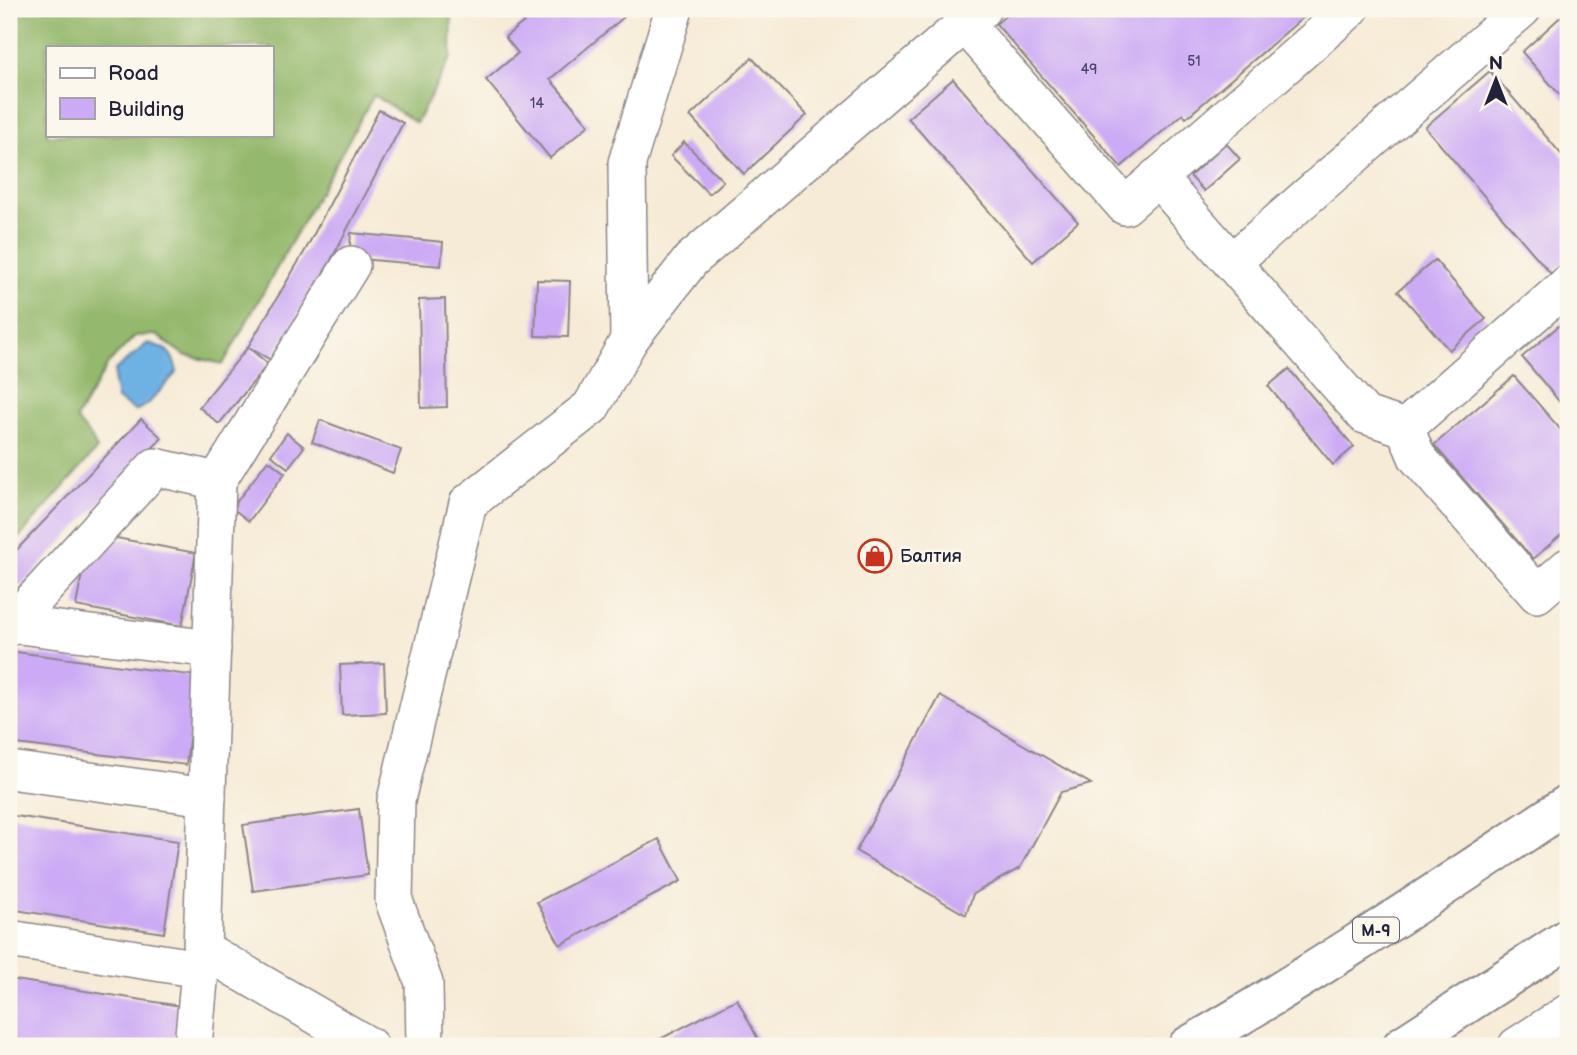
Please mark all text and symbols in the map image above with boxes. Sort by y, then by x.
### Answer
legend [46,46,273,136]
north arrow [1462,46,1532,116]
house number: 51 [1187,53,1201,70]
text: N [1489,53,1503,76]
text: Road [108,61,159,86]
house number: 49 [1081,61,1097,78]
house number: 14 [530,95,544,112]
text: Building [108,97,184,122]
shop icon: Балтия [856,537,894,575]
place label: Балтия [900,546,962,567]
road number: М-9 [1353,918,1399,942]

